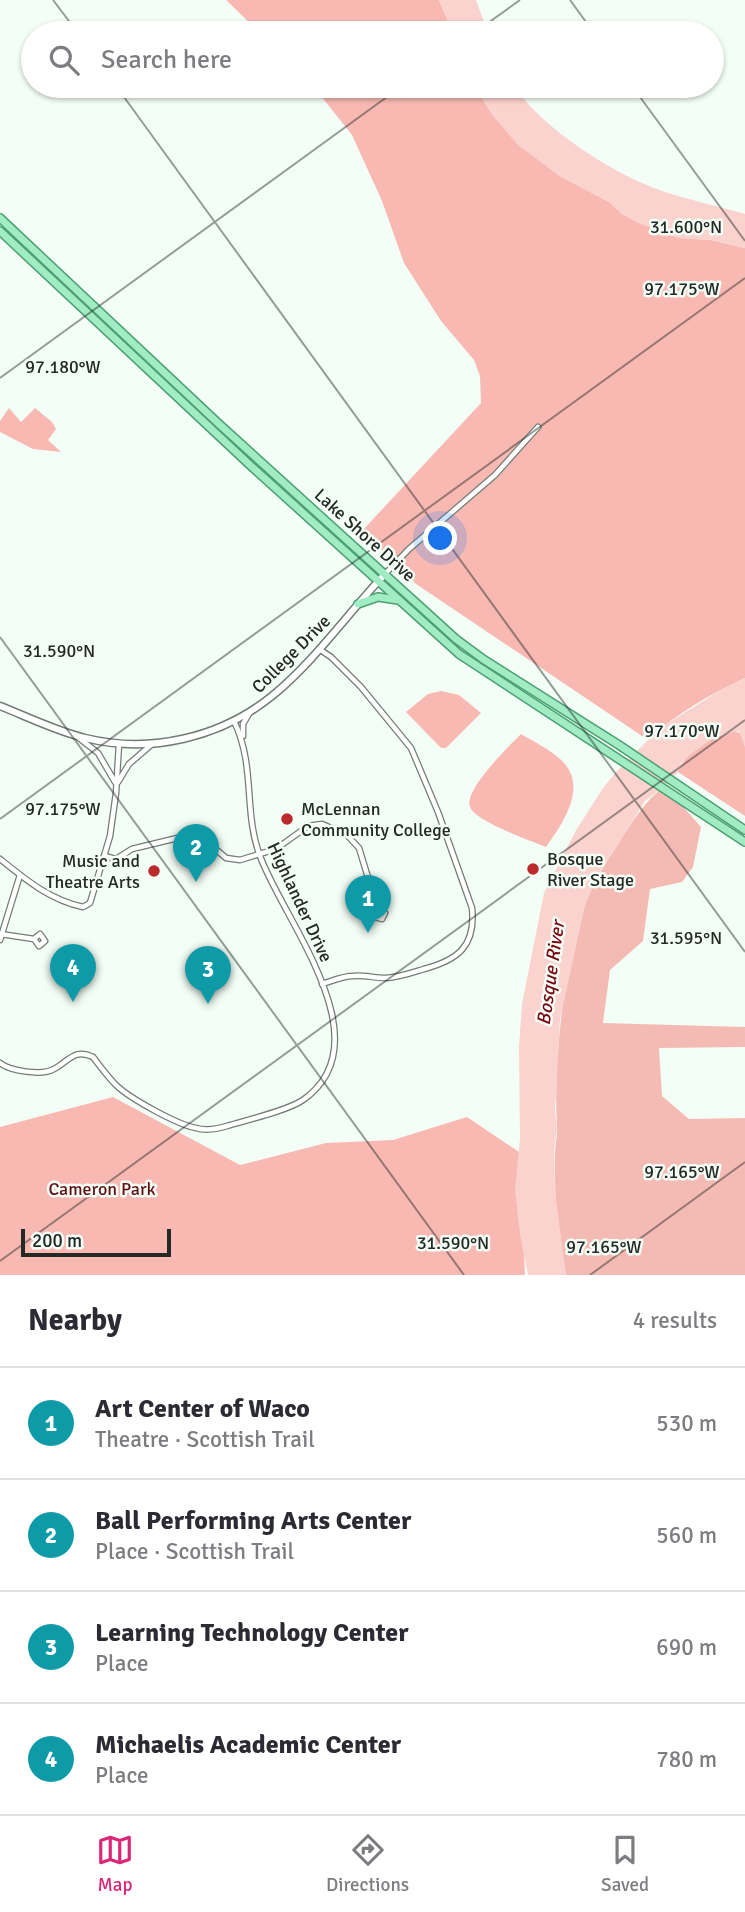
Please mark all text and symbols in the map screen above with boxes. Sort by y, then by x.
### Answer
search box [21,21,724,98]
icon: search [45,41,83,79]
text: Search here [101,44,232,76]
text: 31.600°N [650,216,722,238]
text: 97.175°W [644,278,720,300]
text: 97.180°W [25,356,101,378]
street label: Lake Shore Drive [310,484,420,586]
your location [423,521,457,555]
street label: College Drive [247,610,335,698]
text: 31.590°N [23,640,95,662]
text: 97.170°W [644,720,720,742]
text: 97.175°W [25,798,101,820]
place label: McLennan Community College [301,798,451,841]
marker: McLennan Community College [279,811,295,827]
pin: 2 [173,824,219,882]
street label: Highlander Drive [263,838,337,966]
place label: Bosque River Stage [547,848,634,891]
place label: Music and Theatre Arts [46,850,140,893]
marker: Bosque River Stage [525,861,541,877]
marker: Music and Theatre Arts [146,863,162,879]
pin: 1 [345,875,391,933]
water label: Bosque River [532,916,571,1027]
text: 31.595°N [650,927,722,949]
pin: 4 [50,944,96,1002]
pin: 3 [185,946,231,1004]
text: 97.165°W [644,1161,720,1183]
park label: Cameron Park [48,1178,156,1200]
scale bar [21,1226,172,1258]
text: 200 m [32,1229,82,1253]
text: 31.590°N [417,1232,489,1254]
text: 97.165°W [566,1236,642,1258]
text: Nearby [28,1302,122,1339]
text: 4 results [633,1306,717,1335]
text: Art Center of Waco [95,1393,310,1425]
text: 1 [45,1409,57,1438]
text: 530 m [656,1409,717,1438]
text: Theatre · Scottish Trail [95,1425,315,1454]
text: Ball Performing Arts Center [95,1505,411,1537]
text: 2 [45,1521,57,1550]
text: 560 m [656,1521,717,1550]
text: Place · Scottish Trail [95,1537,294,1566]
text: Learning Technology Center [95,1617,409,1649]
text: 3 [45,1633,57,1662]
text: 690 m [656,1633,717,1662]
text: Place [95,1649,149,1678]
text: Michaelis Academic Center [95,1729,401,1761]
text: 4 [45,1745,57,1774]
text: 780 m [656,1745,717,1774]
text: Place [95,1761,149,1790]
tab: Map [96,1831,134,1897]
tab: Directions [326,1831,409,1897]
tab: Saved [601,1831,649,1897]

